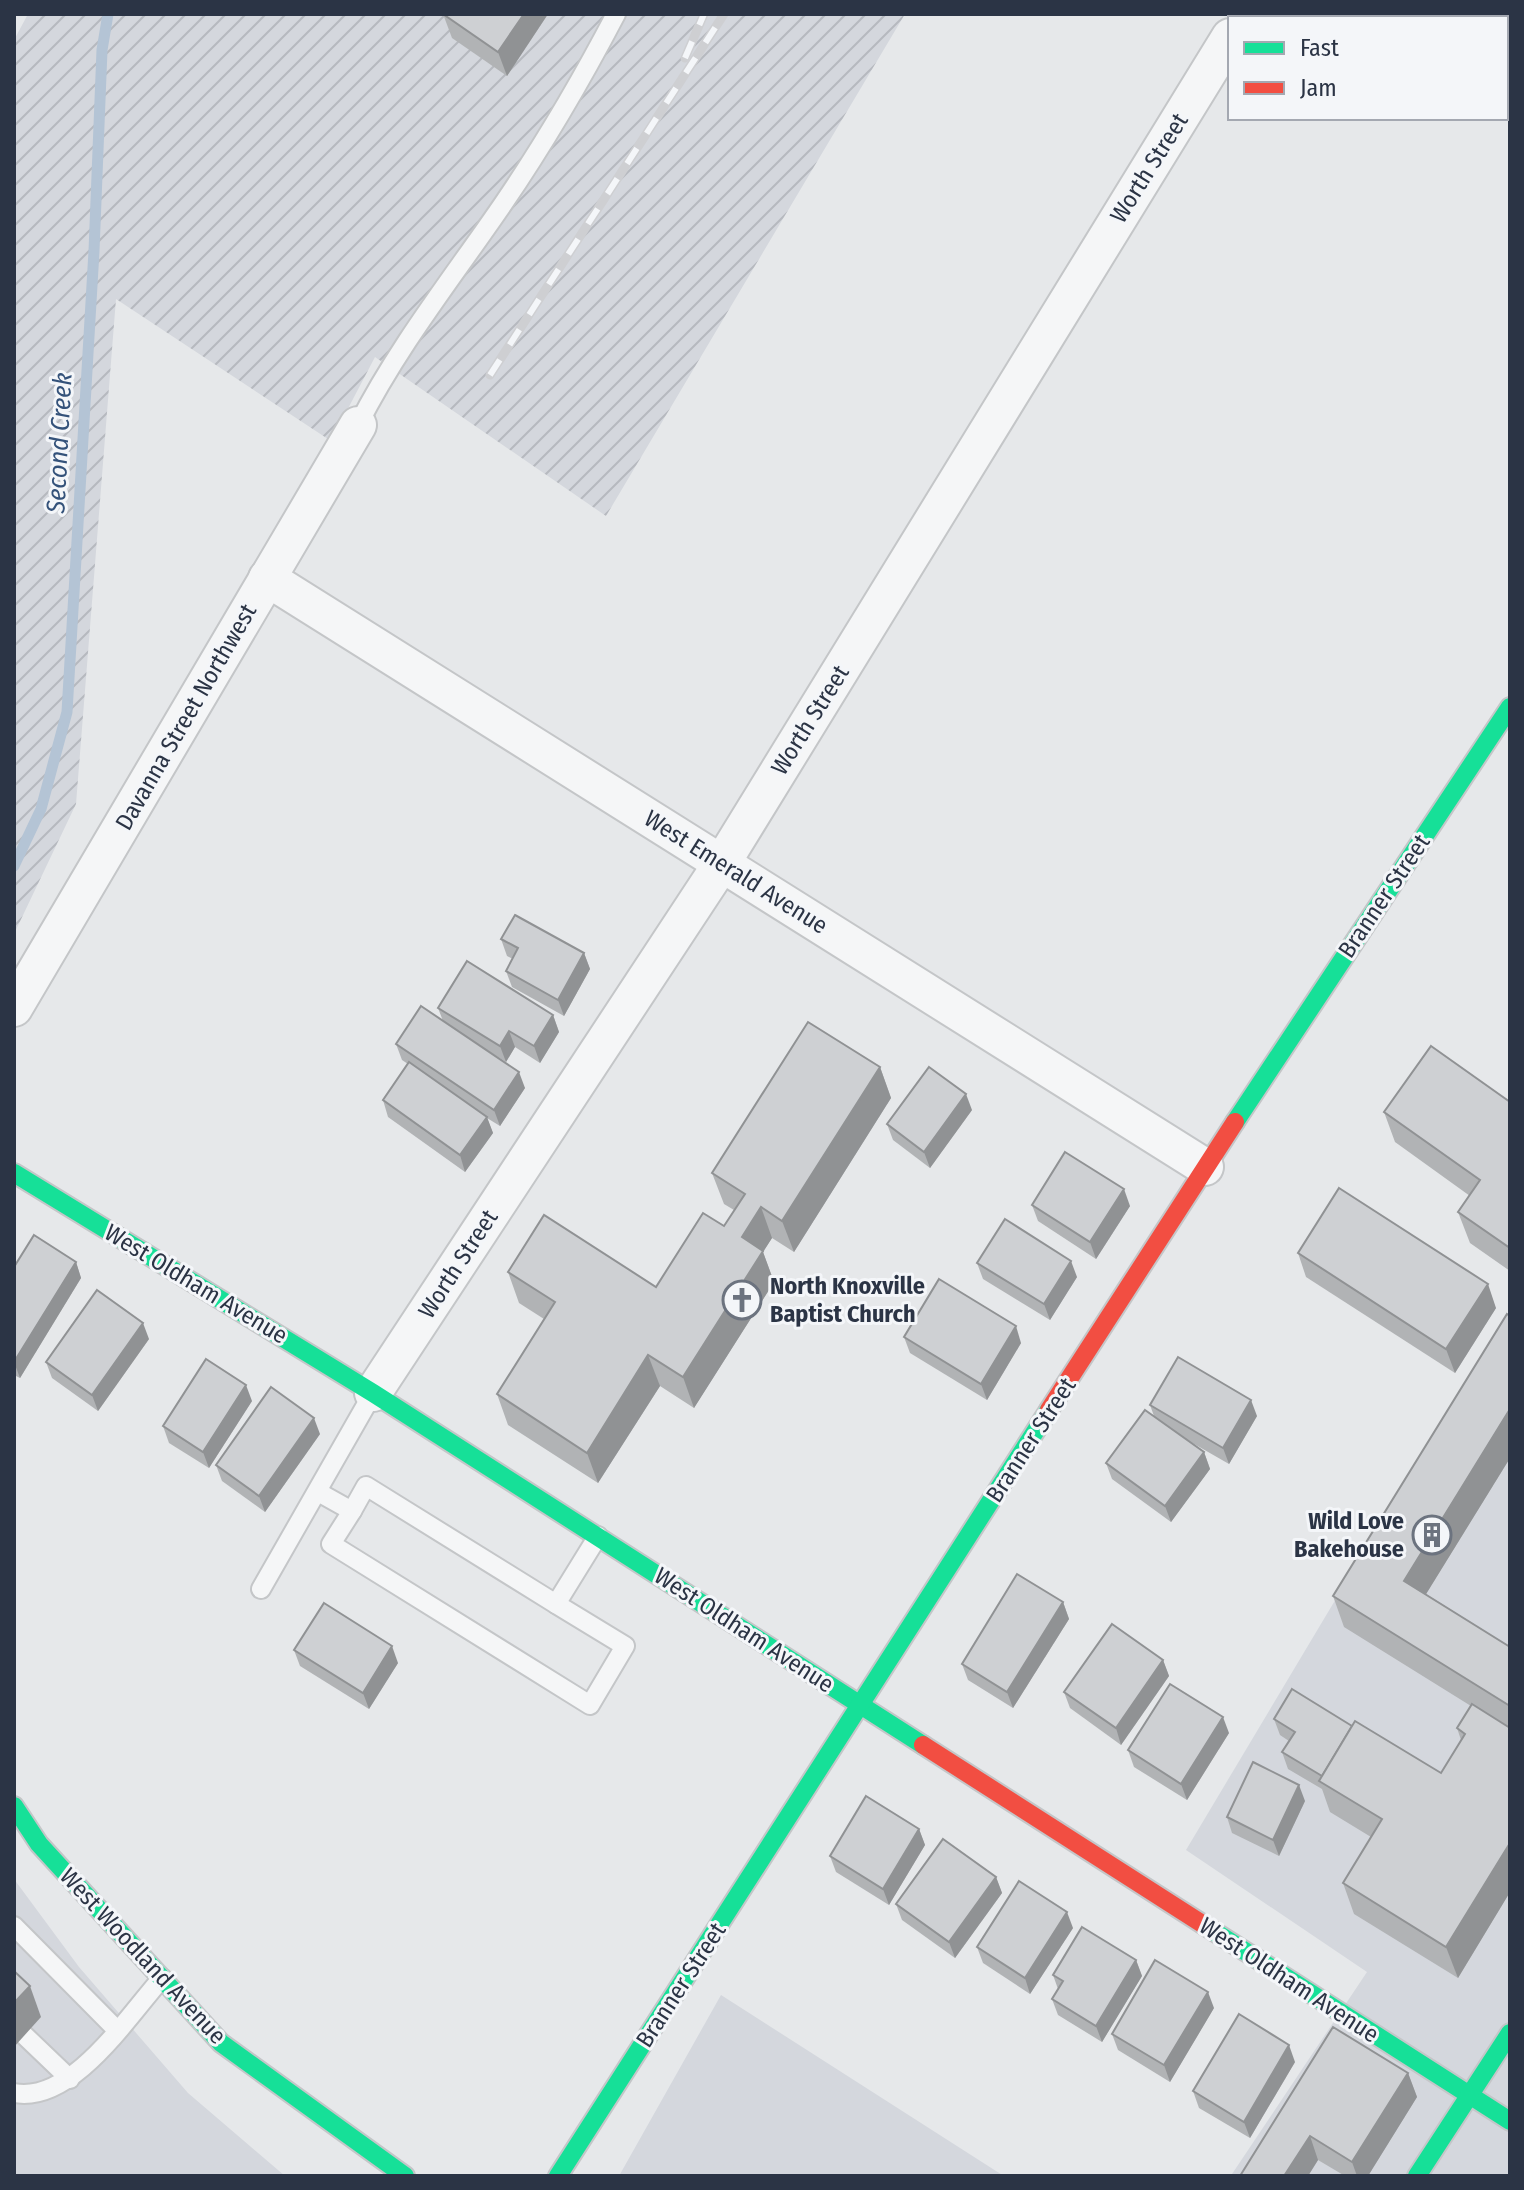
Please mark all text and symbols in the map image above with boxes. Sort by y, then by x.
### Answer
legend [1228,16,1508,120]
text: Fast [1300,34,1339,62]
text: Jam [1300,74,1337,102]
street label: Worth Street [1104,108,1194,228]
water label: Second Creek [40,372,79,515]
street label: Davanna Street Northwest [110,599,262,835]
street label: Worth Street [765,660,855,780]
street label: West Emerald Avenue [639,804,833,940]
street label: Branner Street [1332,829,1436,963]
street label: Worth Street [413,1204,504,1324]
street label: West Oldham Avenue [100,1218,292,1350]
place label: North Knoxville Baptist Church [770,1272,925,1328]
church icon: North Knoxville Baptist Church [721,1279,763,1321]
street label: Branner Street [980,1372,1082,1507]
place label: Wild Love Bakehouse [1294,1507,1404,1563]
building icon: Wild Love Bakehouse [1411,1514,1453,1556]
street label: West Oldham Avenue [649,1562,839,1698]
street label: West Woodland Avenue [54,1862,232,2050]
street label: West Oldham Avenue [1194,1912,1384,2048]
street label: Branner Street [630,1917,732,2052]

